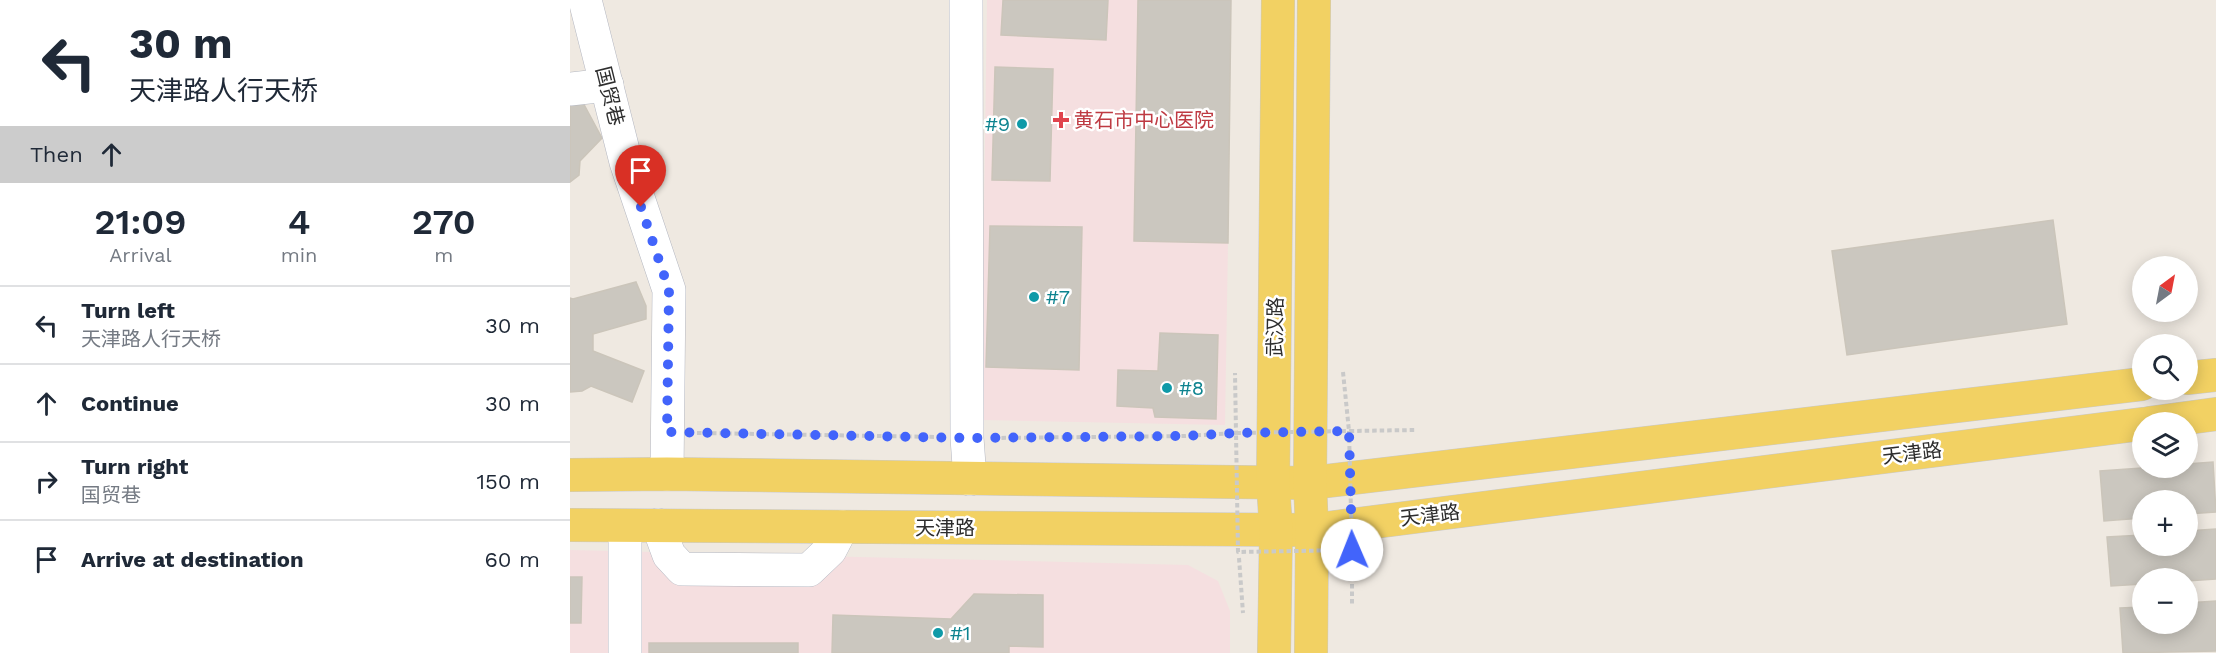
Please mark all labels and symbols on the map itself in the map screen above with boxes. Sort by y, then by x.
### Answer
street label: 国贸巷 [591,64,629,128]
place label: 黄石市中心医院 [1074,108,1214,132]
marker: 黄石市中心医院 [1052,111,1070,129]
place label: #9 [985,112,1010,136]
marker: #9 [1015,117,1029,131]
pin [615,145,666,207]
north arrow [2132,256,2198,322]
place label: #7 [1046,285,1070,309]
marker: #7 [1027,290,1041,304]
street label: 武汉路 [1262,297,1288,357]
place label: #8 [1179,376,1204,400]
marker: #8 [1160,381,1174,395]
street label: 天津路 [1881,437,1943,469]
street label: 天津路 [1399,499,1461,531]
street label: 天津路 [915,516,975,540]
position arrow [1320,518,1384,582]
place label: #1 [950,621,971,645]
marker: #1 [931,626,945,640]

